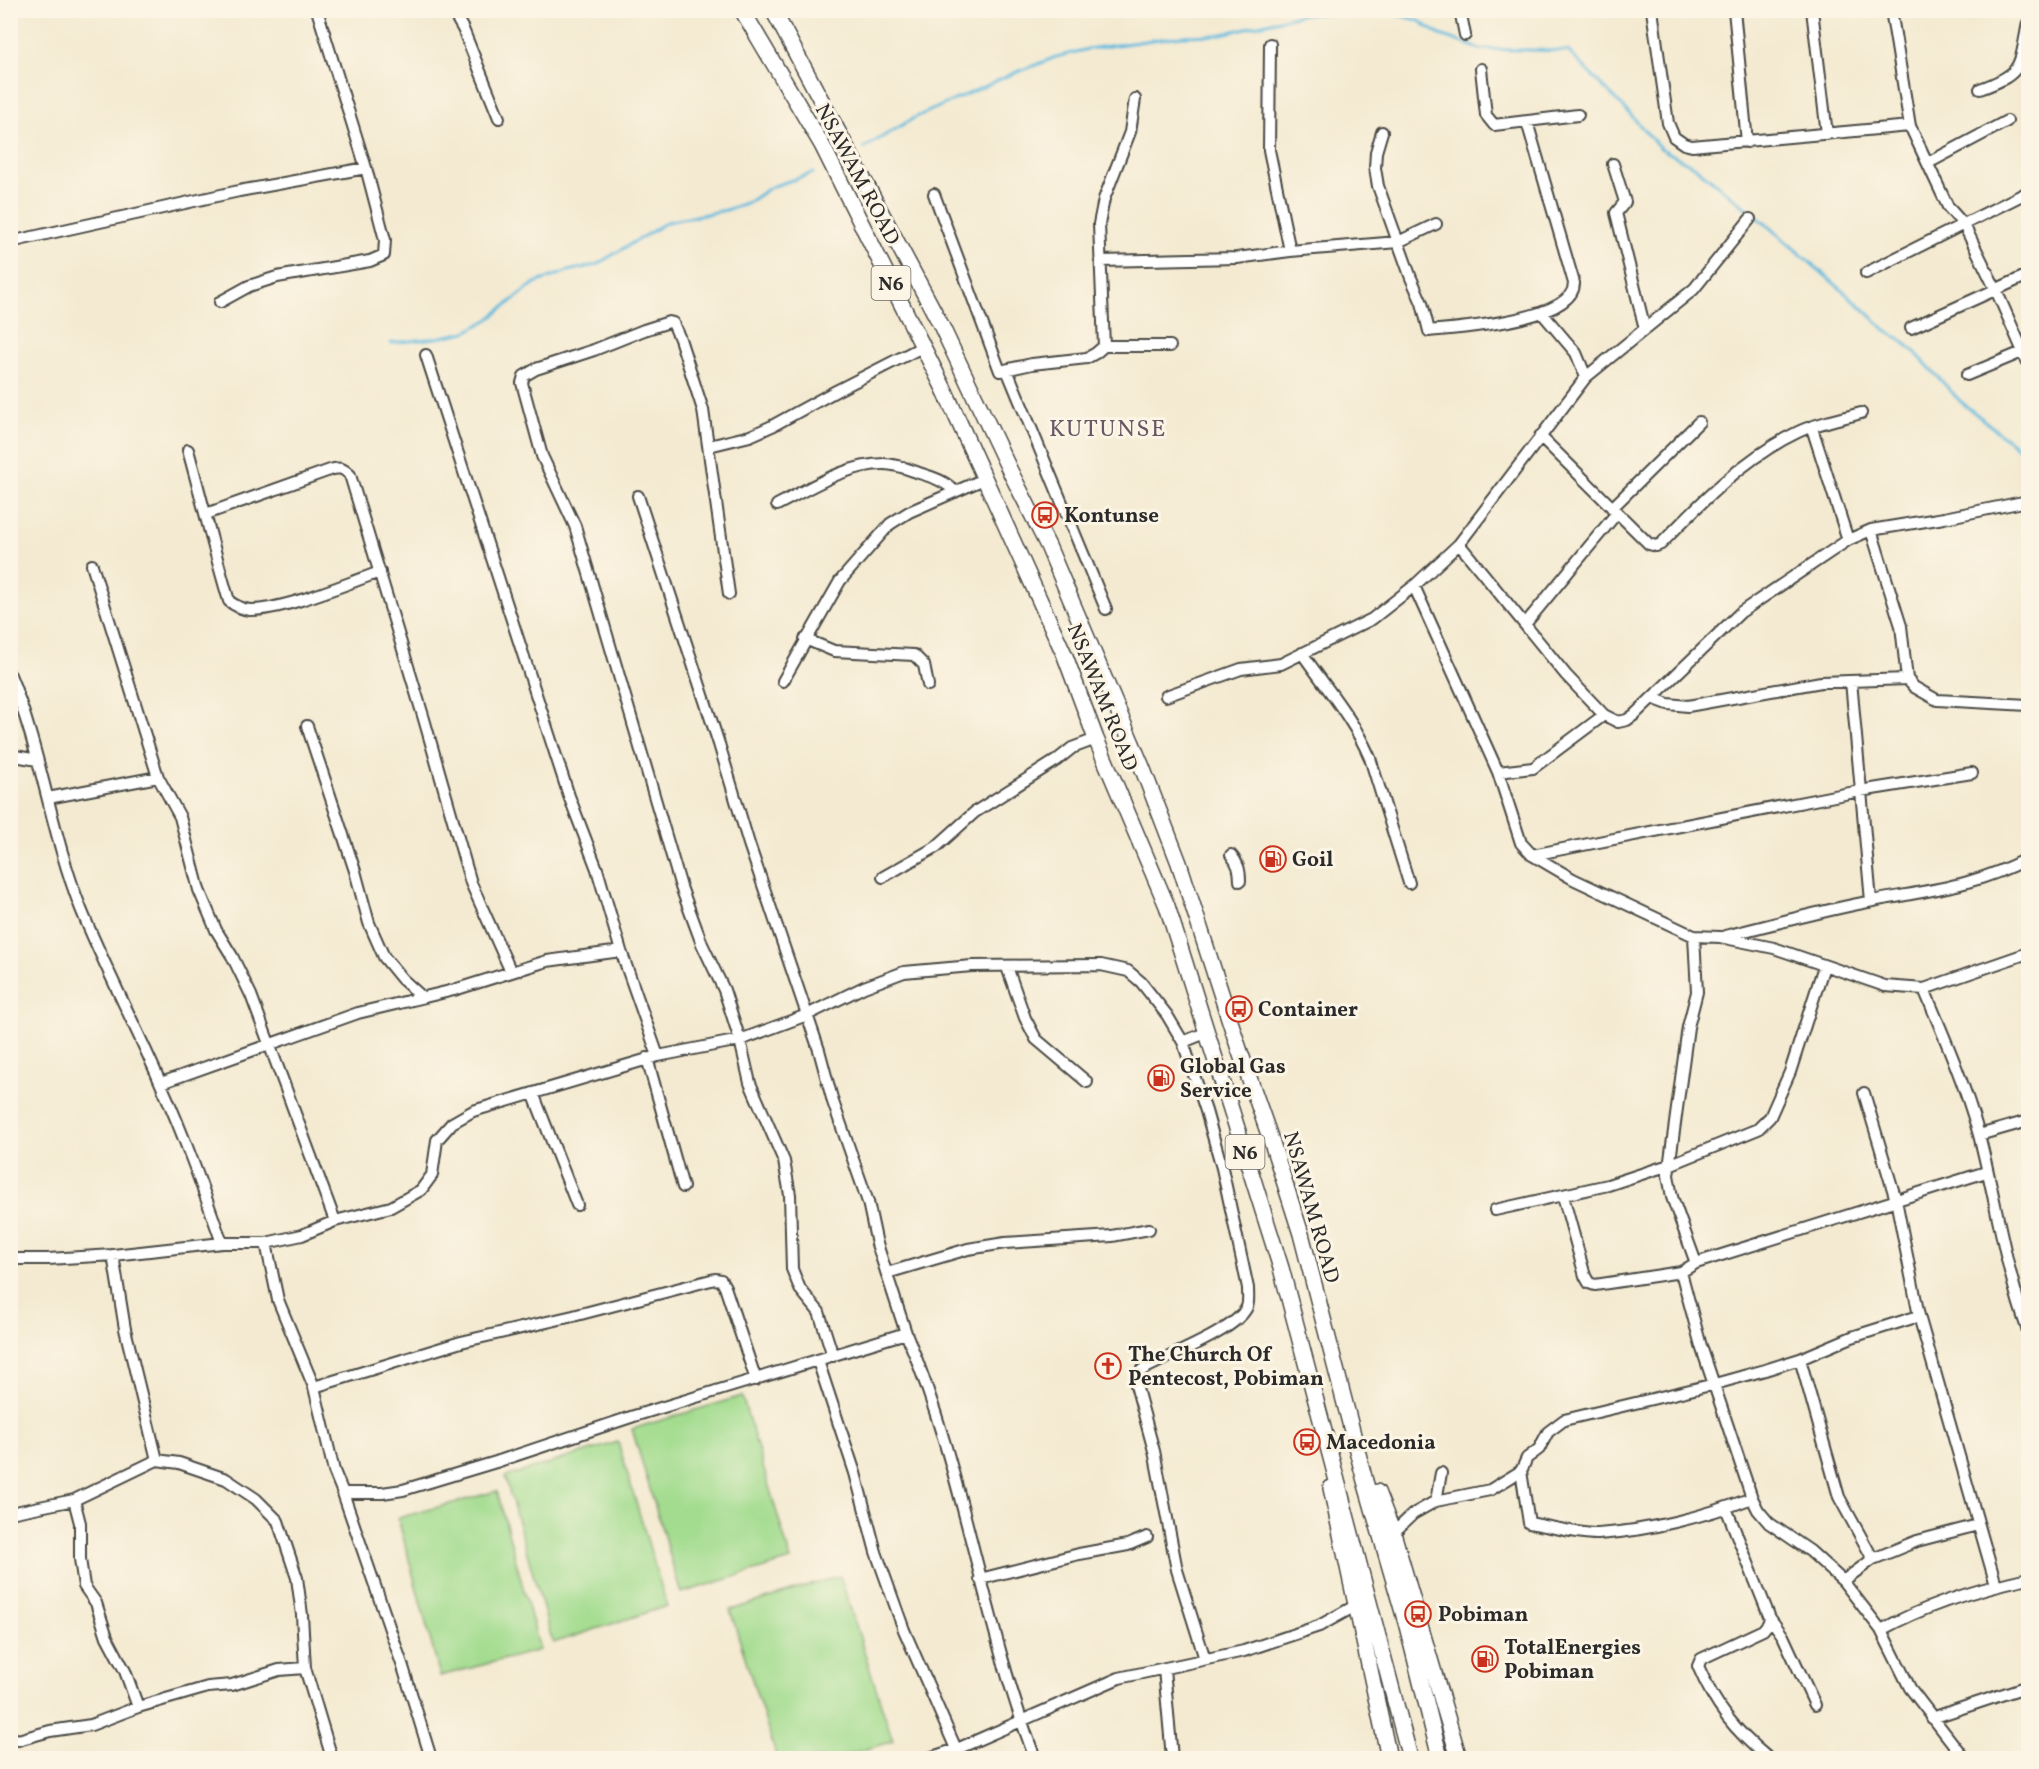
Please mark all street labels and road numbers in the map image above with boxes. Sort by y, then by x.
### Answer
street label: NSAWAM ROAD [807,99,906,251]
road number: N6 [872,266,910,300]
street label: NSAWAM ROAD [1059,620,1144,776]
street label: NSAWAM ROAD [1275,1128,1346,1287]
road number: N6 [1226,1135,1264,1169]

